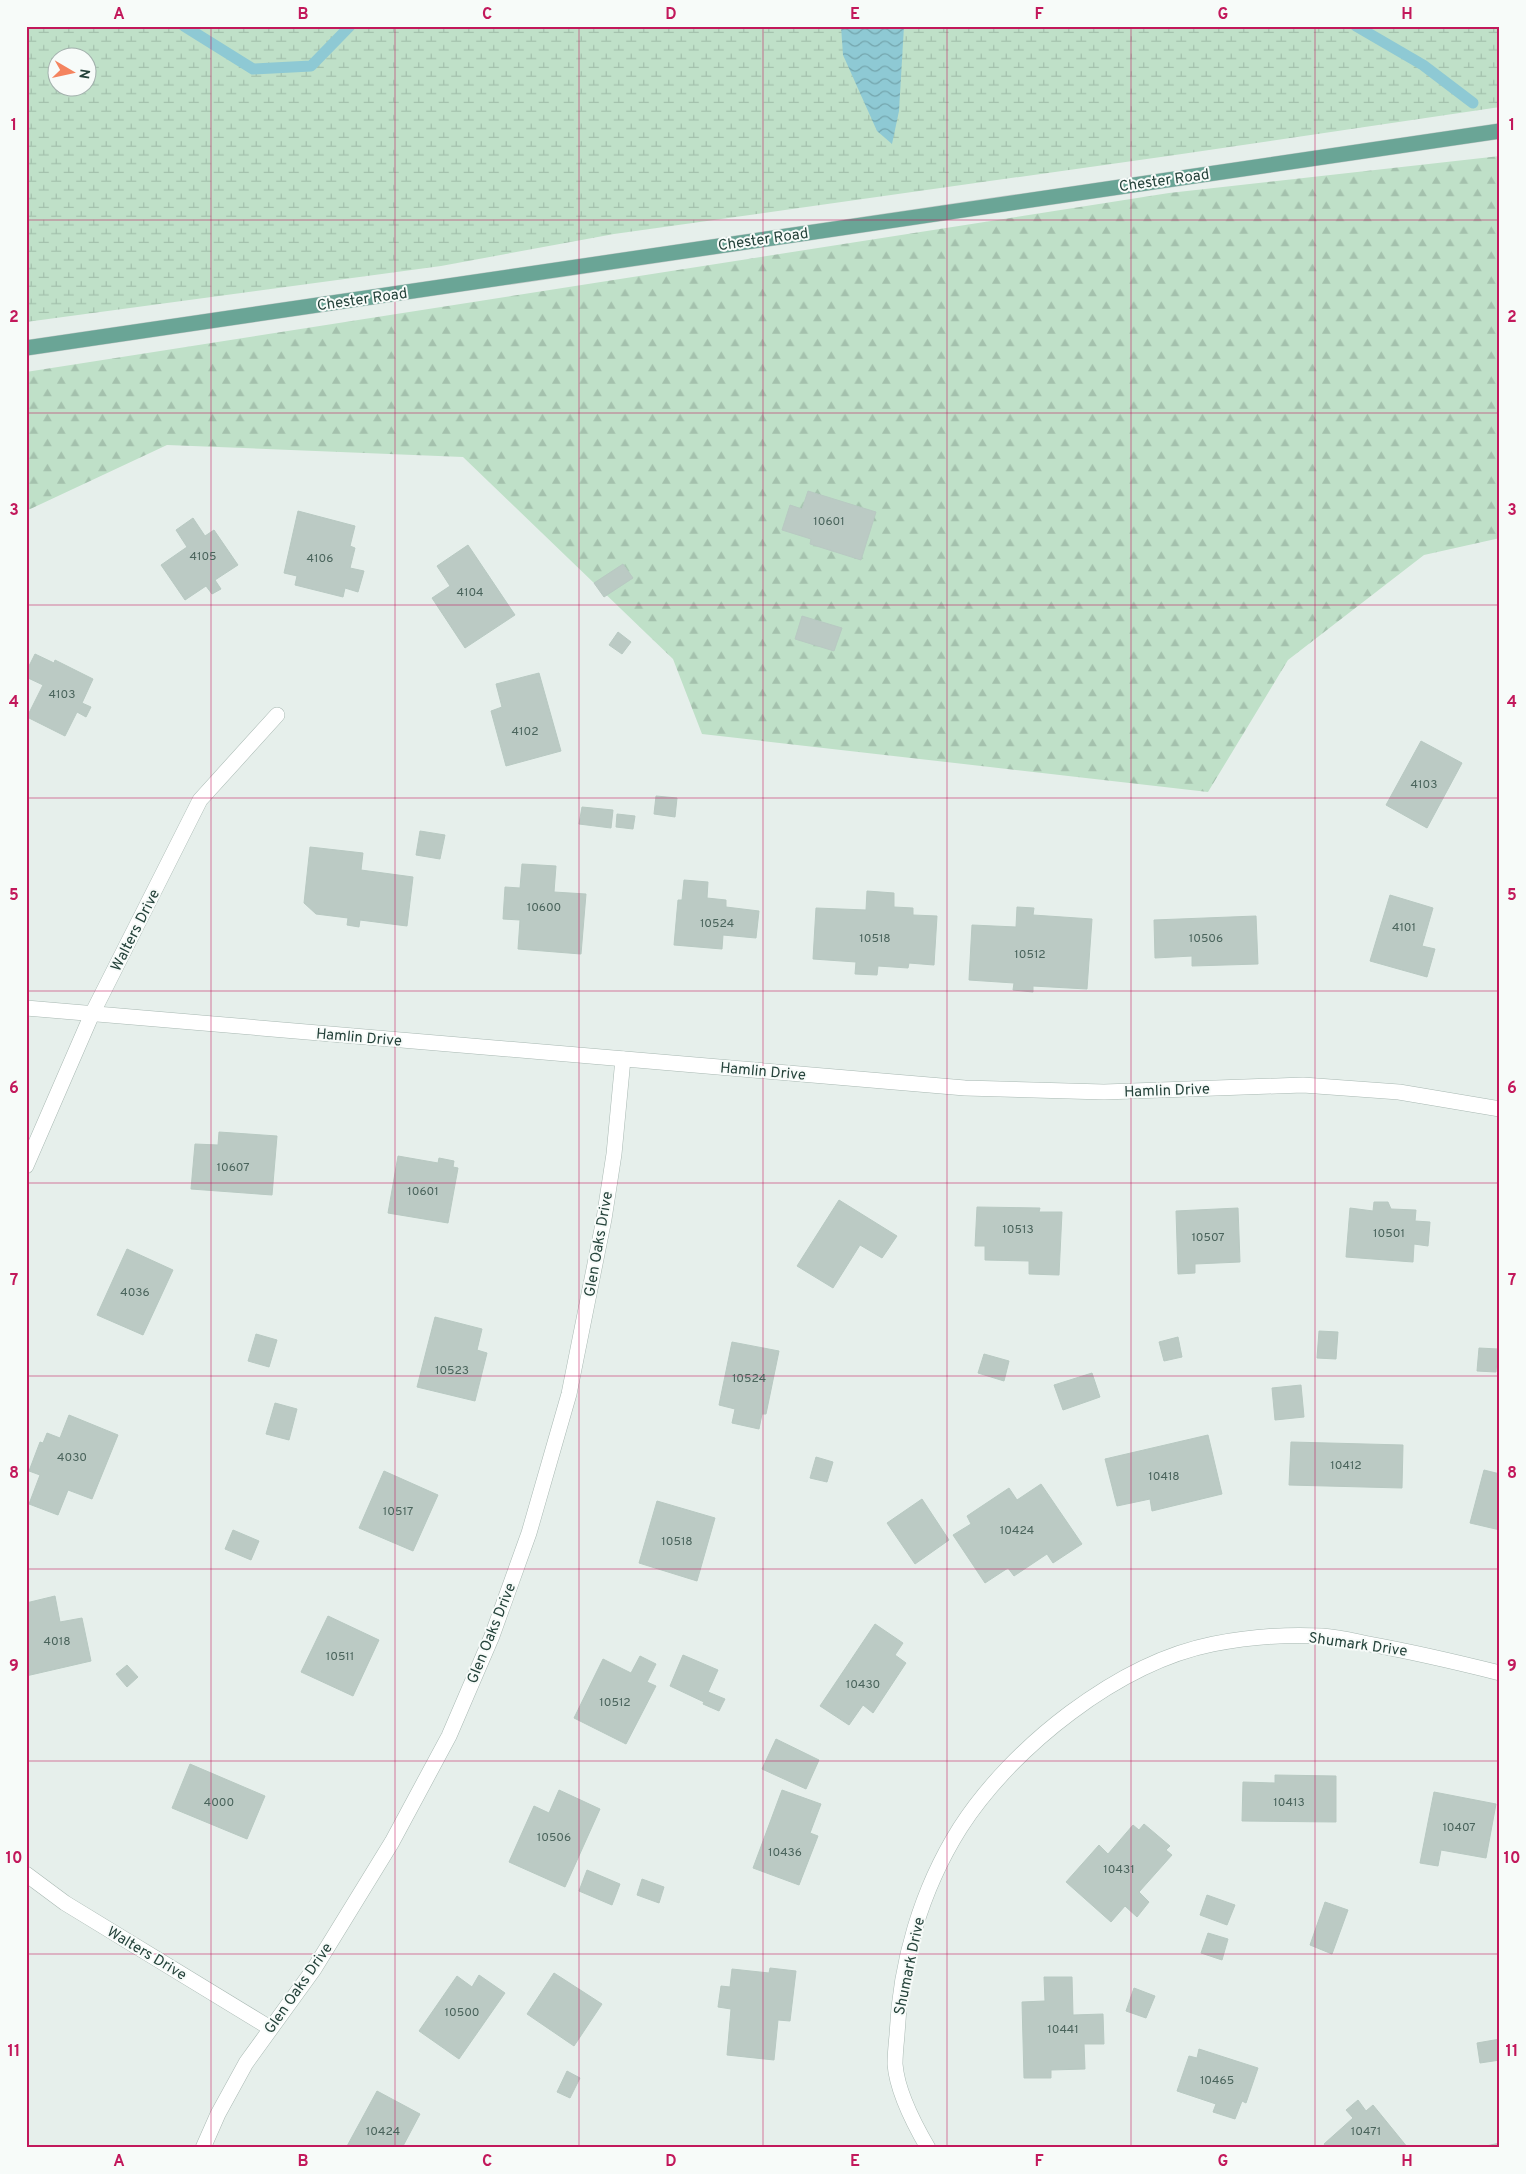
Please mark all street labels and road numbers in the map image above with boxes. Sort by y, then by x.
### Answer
street label: Chester Road [1118,166,1211,197]
street label: Chester Road [717,225,810,256]
street label: Chester Road [316,285,409,316]
street label: Walters Drive [108,886,165,975]
street label: Hamlin Drive [315,1025,403,1052]
street label: Hamlin Drive [719,1059,807,1086]
street label: Hamlin Drive [1124,1081,1210,1102]
street label: Glen Oaks Drive [581,1190,618,1298]
street label: Glen Oaks Drive [464,1581,521,1687]
street label: Shumark Drive [1307,1629,1408,1662]
street label: Shumark Drive [891,1916,930,2017]
street label: Walters Drive [103,1923,190,1985]
street label: Glen Oaks Drive [261,1940,338,2038]

